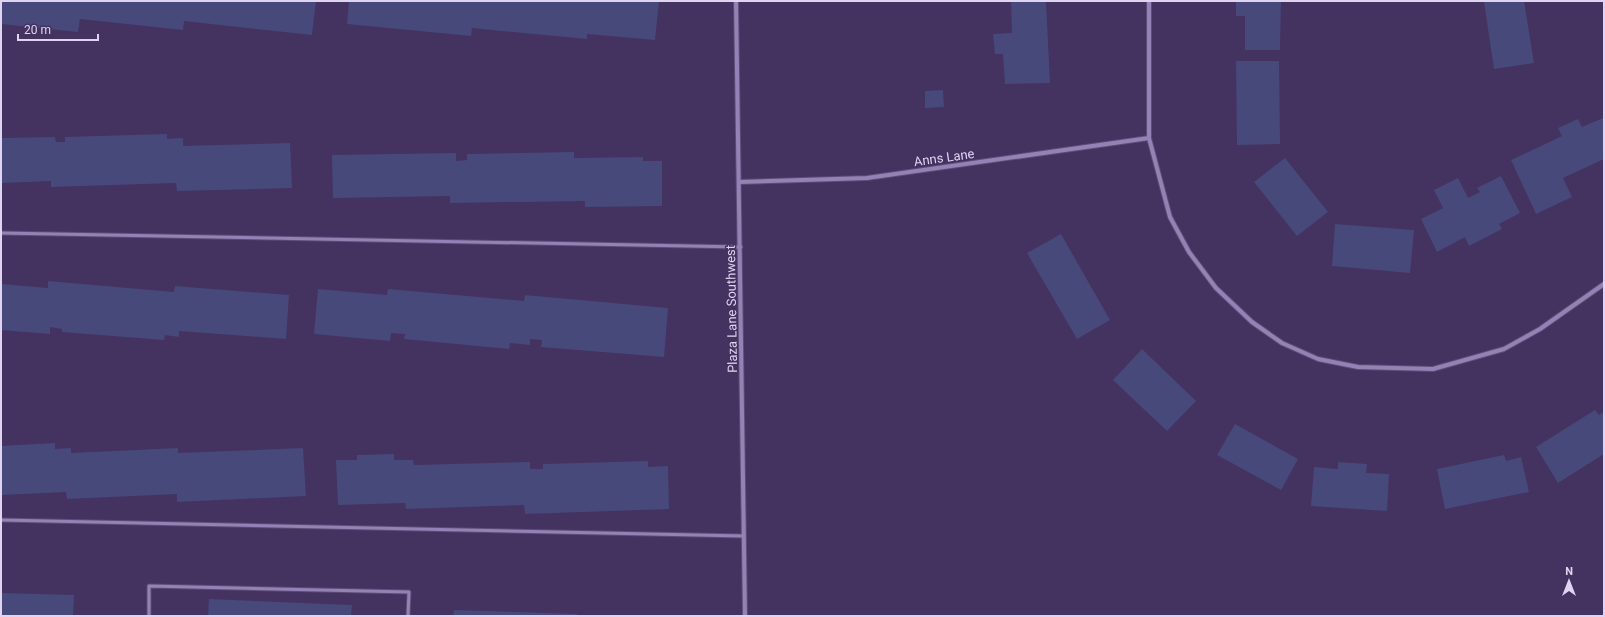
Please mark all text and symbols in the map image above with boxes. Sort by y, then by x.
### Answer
scale bar [18,16,98,42]
text: 20 m [24,23,51,37]
street label: Anns Lane [913,146,975,169]
street label: Plaza Lane Southwest [723,245,740,373]
north arrow [1549,561,1589,601]
text: N [1565,565,1573,578]

